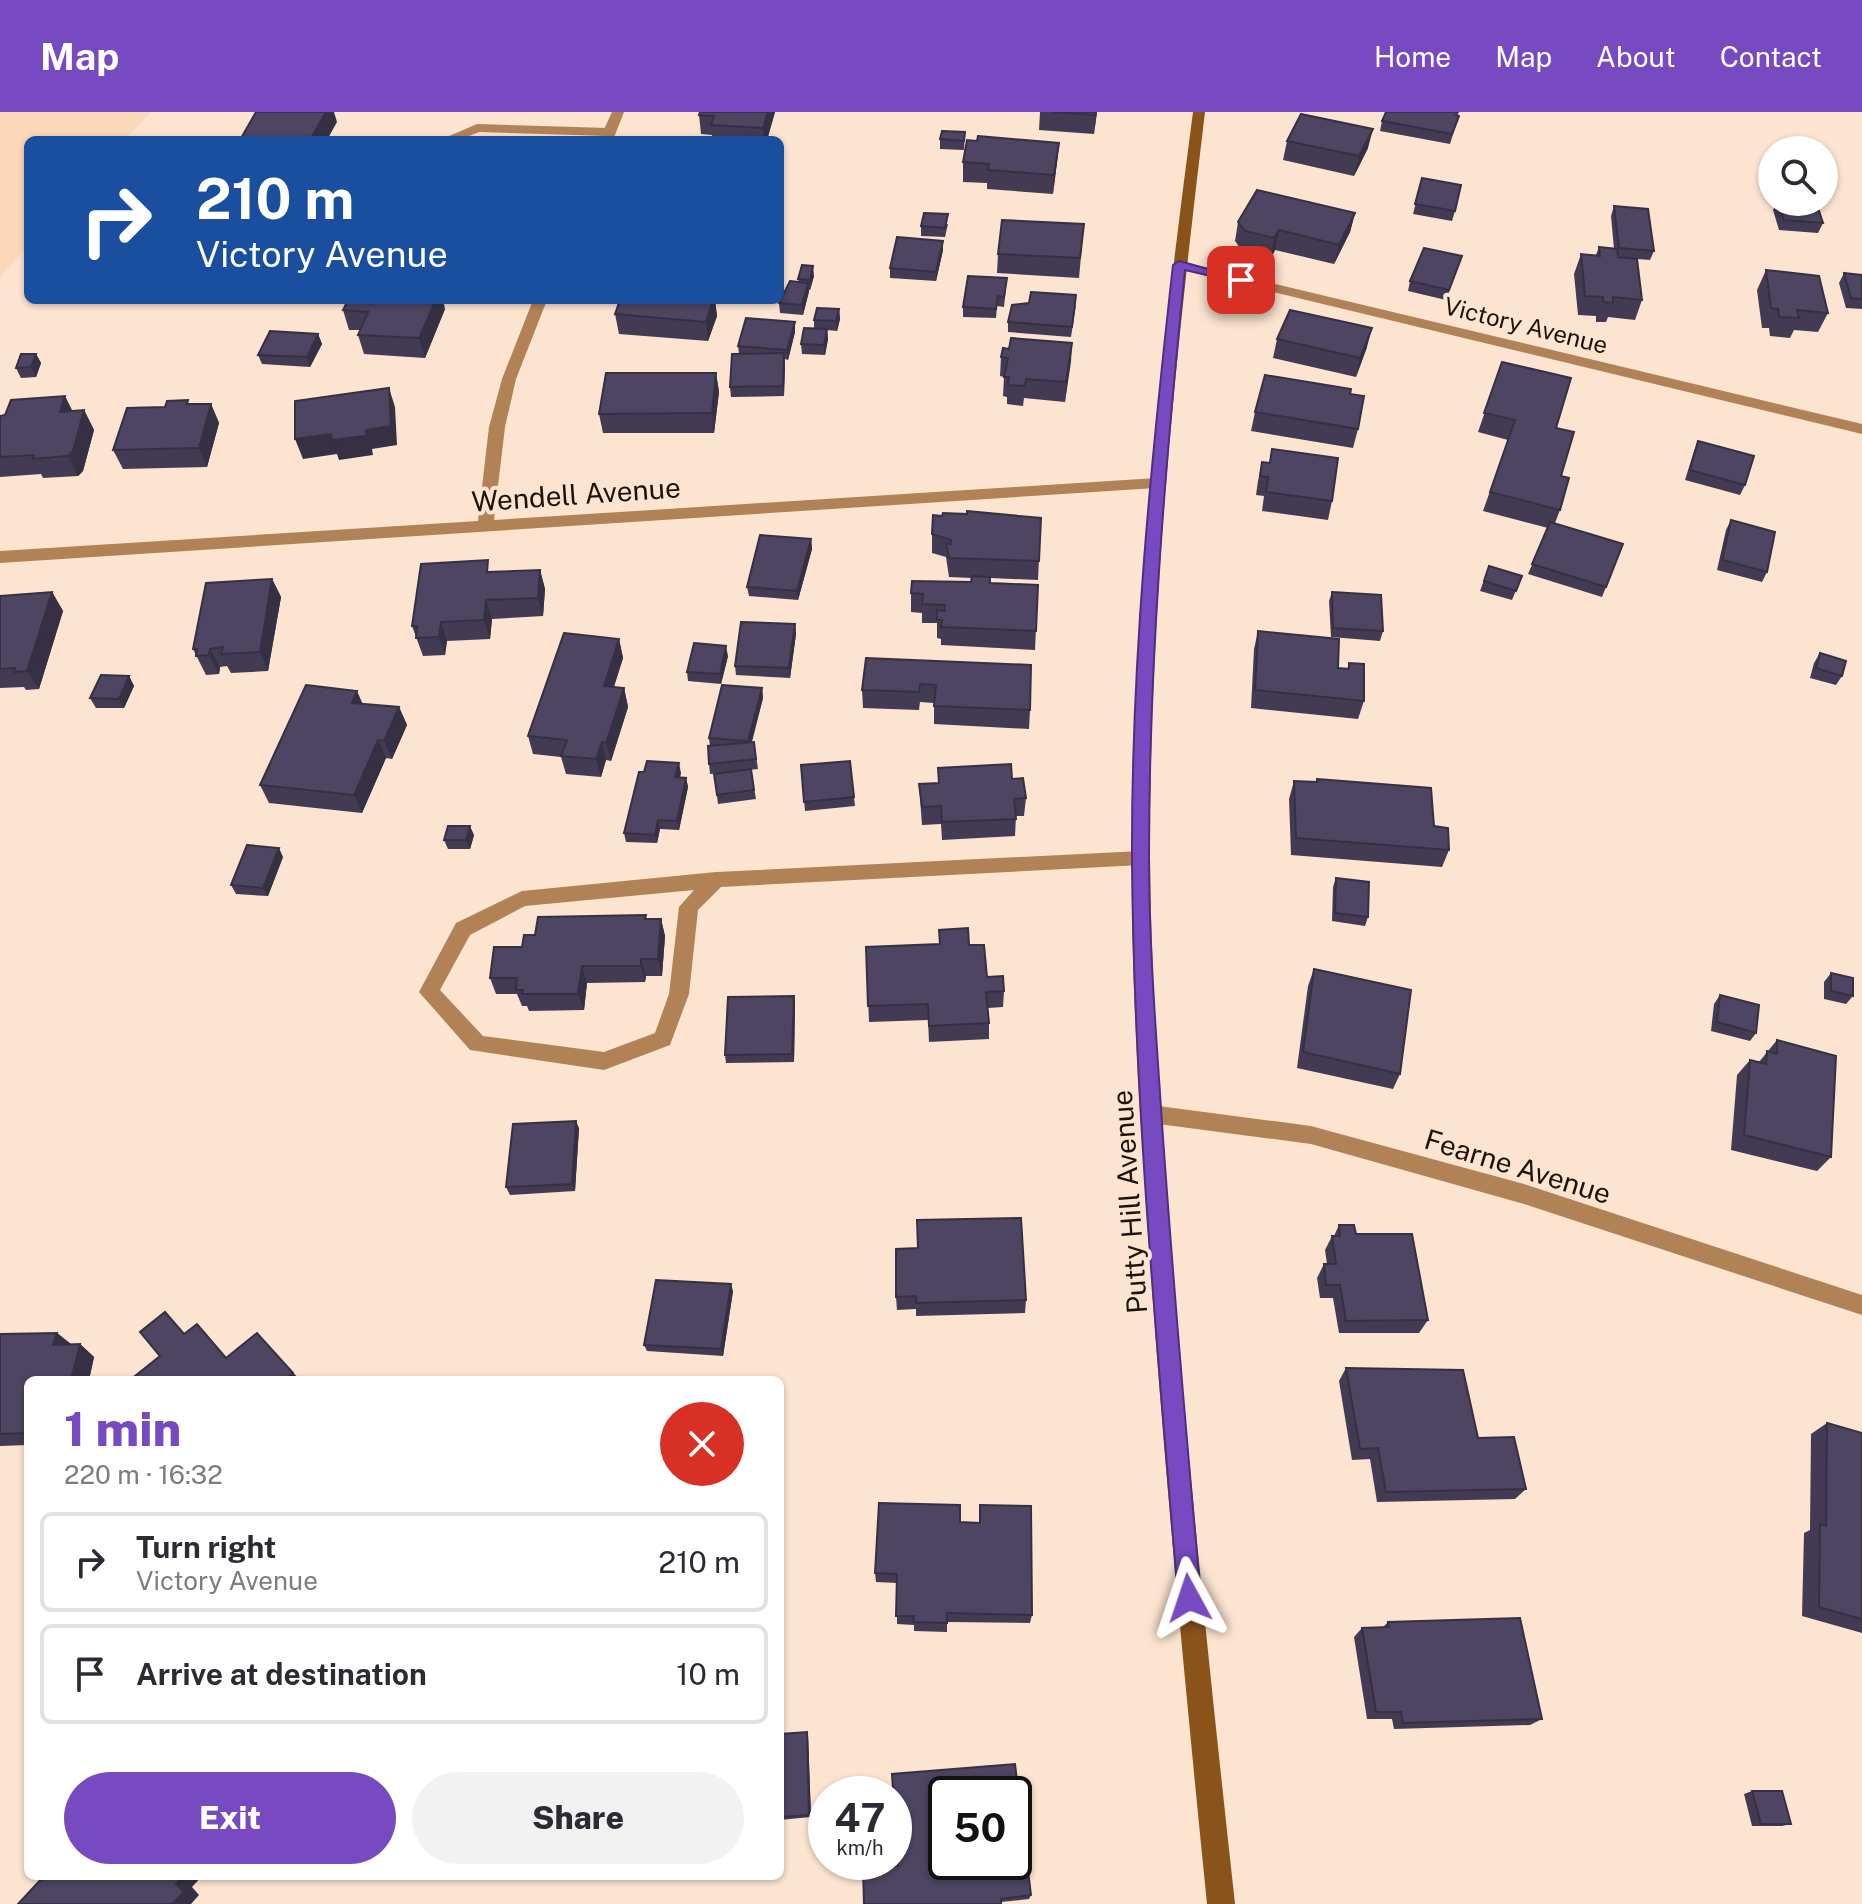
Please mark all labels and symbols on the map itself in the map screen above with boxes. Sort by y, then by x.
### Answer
pin [1207,246,1275,314]
street label: Victory Avenue [1441,291,1611,359]
street label: Wendell Avenue [470,470,682,518]
street label: Putty Hill Avenue [1105,1089,1153,1315]
street label: Fearne Avenue [1421,1122,1615,1210]
position arrow [1147,1556,1231,1640]
speed limit sign: 50 [928,1776,1032,1880]

